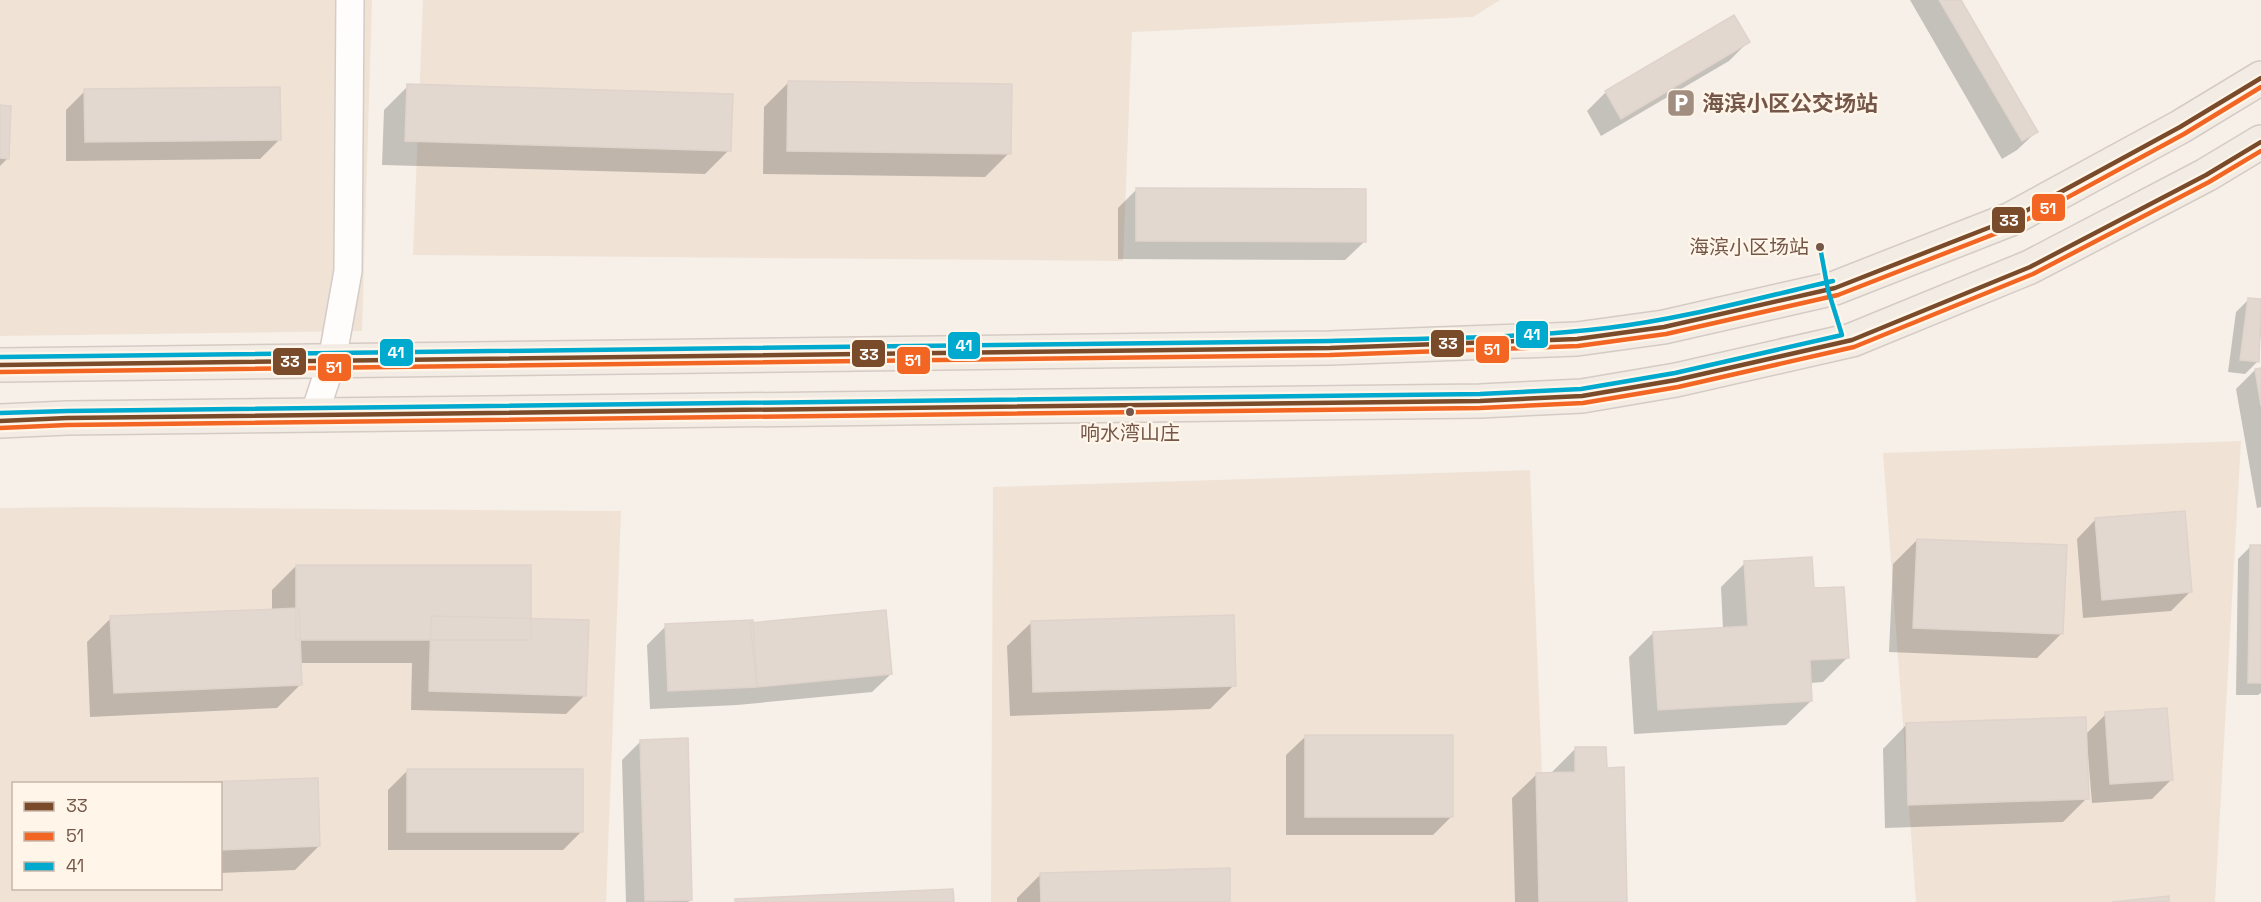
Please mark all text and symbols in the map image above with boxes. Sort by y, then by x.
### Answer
parking icon: 海滨小区公交场站 [1665,87,1697,119]
place label: 海滨小区公交场站 [1702,89,1878,117]
line badge: 51 [2031,193,2066,222]
text: 51 [2040,198,2056,219]
line badge: 33 [1991,206,2026,234]
text: 33 [1999,210,2019,231]
place label: 海滨小区场站 [1689,234,1809,260]
marker: 海滨小区场站 [1814,241,1826,253]
line badge: 41 [1515,320,1549,349]
text: 41 [1524,324,1540,345]
line badge: 33 [1430,329,1465,358]
line badge: 41 [947,331,981,360]
text: 33 [1438,333,1458,354]
text: 41 [956,335,972,356]
line badge: 51 [1475,335,1510,364]
line badge: 41 [379,338,414,367]
line badge: 33 [851,339,886,368]
text: 51 [1484,339,1500,360]
text: 41 [388,342,404,363]
text: 33 [859,344,879,365]
line badge: 51 [896,346,931,375]
line badge: 33 [272,347,307,376]
text: 51 [905,350,921,371]
text: 33 [280,351,300,372]
line badge: 51 [317,353,352,382]
text: 51 [326,357,342,378]
marker: 响水湾山庄 [1124,406,1136,418]
place label: 响水湾山庄 [1080,420,1180,446]
legend [12,782,222,890]
text: 33 [66,794,88,817]
text: 51 [66,824,84,847]
text: 41 [66,854,84,877]

